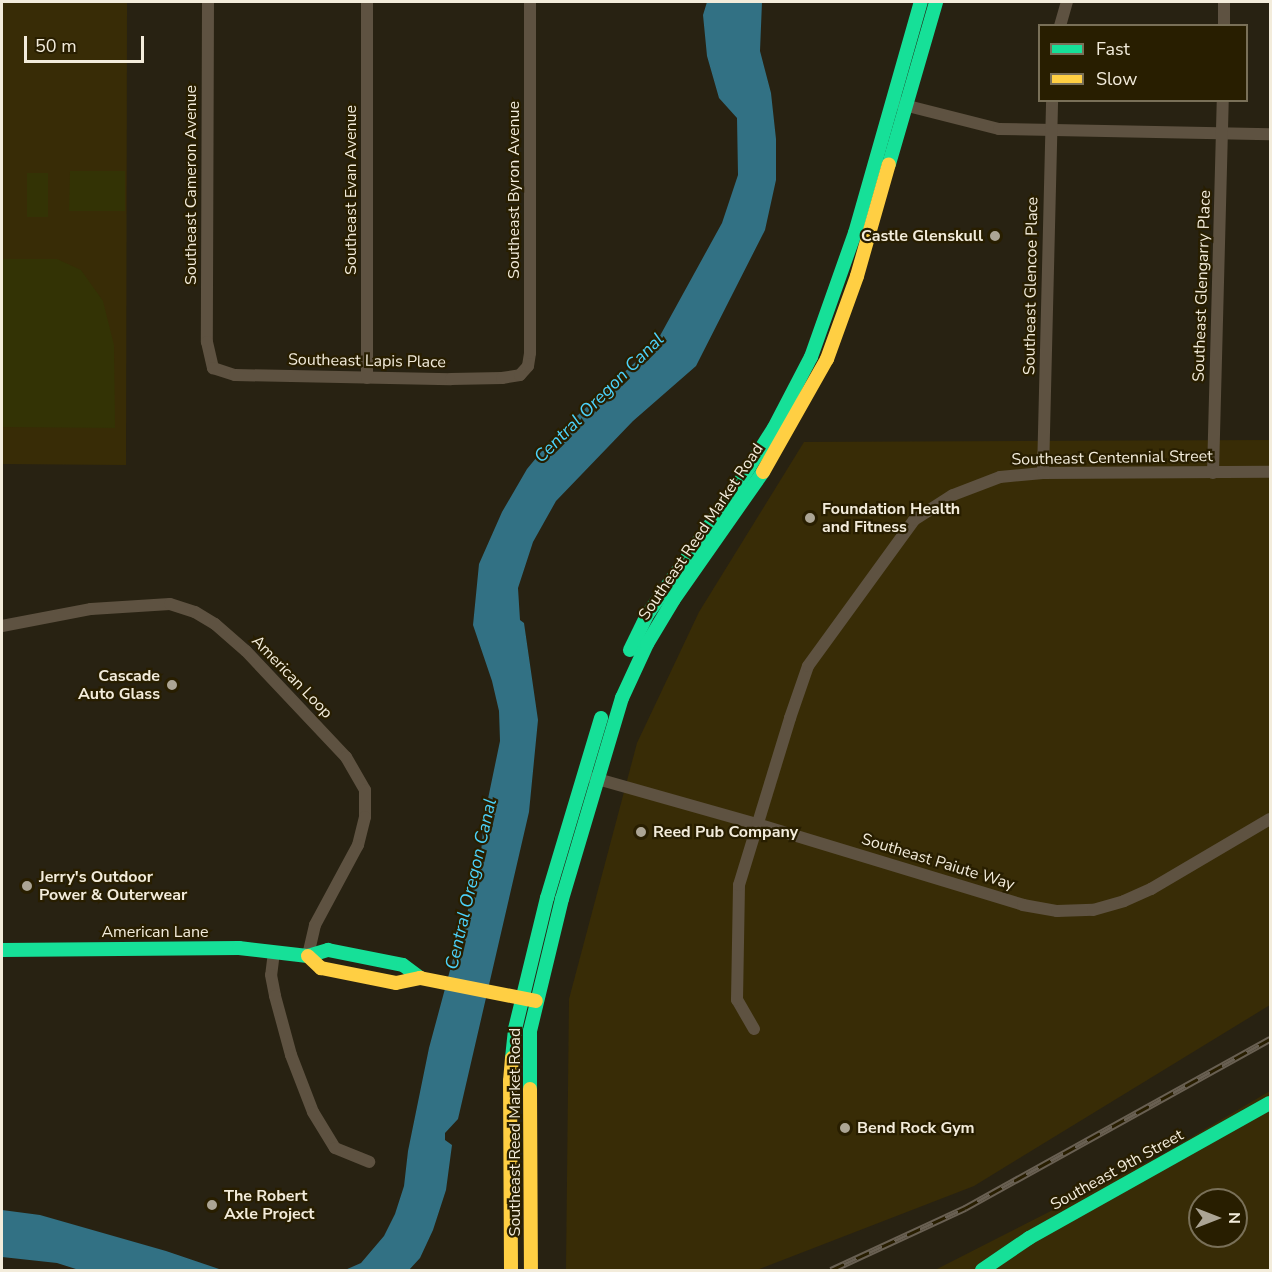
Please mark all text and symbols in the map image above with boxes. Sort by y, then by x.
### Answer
scale bar [27,24,147,62]
legend [1038,24,1248,102]
text: 50 m [35,34,77,58]
text: Fast [1096,37,1130,61]
text: Slow [1096,67,1137,91]
street label: Southeast Cameron Avenue [181,85,201,285]
street label: Southeast Byron Avenue [504,101,524,279]
street label: Southeast Evan Avenue [341,105,361,275]
street label: Southeast Glengarry Place [1189,190,1215,382]
street label: Southeast Glencoe Place [1020,197,1042,375]
place label: Castle Glenskull [861,226,983,246]
marker: Castle Glenskull [988,229,1002,243]
water label: Central Oregon Canal [529,328,669,468]
street label: Southeast Lapis Place [288,350,446,372]
street label: Southeast Reed Market Road [635,440,767,624]
street label: Southeast Centennial Street [1011,447,1213,469]
place label: Foundation Health and Fitness [822,499,960,537]
marker: Foundation Health and Fitness [803,511,817,525]
street label: American Loop [248,631,336,723]
place label: Cascade Auto Glass [78,666,160,704]
marker: Cascade Auto Glass [165,678,179,692]
water label: Central Oregon Canal [441,796,501,972]
place label: Reed Pub Company [653,822,798,842]
marker: Reed Pub Company [634,825,648,839]
street label: Southeast Paiute Way [859,830,1017,894]
place label: Jerry's Outdoor Power & Outerwear [39,867,187,905]
marker: Jerry's Outdoor Power & Outerwear [20,879,34,893]
street label: American Lane [101,922,209,942]
street label: Southeast Reed Market Road [505,1028,525,1236]
place label: Bend Rock Gym [857,1118,975,1138]
marker: Bend Rock Gym [838,1121,852,1135]
street label: Southeast 9th Street [1047,1126,1187,1214]
place label: The Robert Axle Project [224,1186,314,1224]
north arrow [1188,1188,1248,1248]
marker: The Robert Axle Project [205,1198,219,1212]
text: N [1223,1212,1245,1224]

